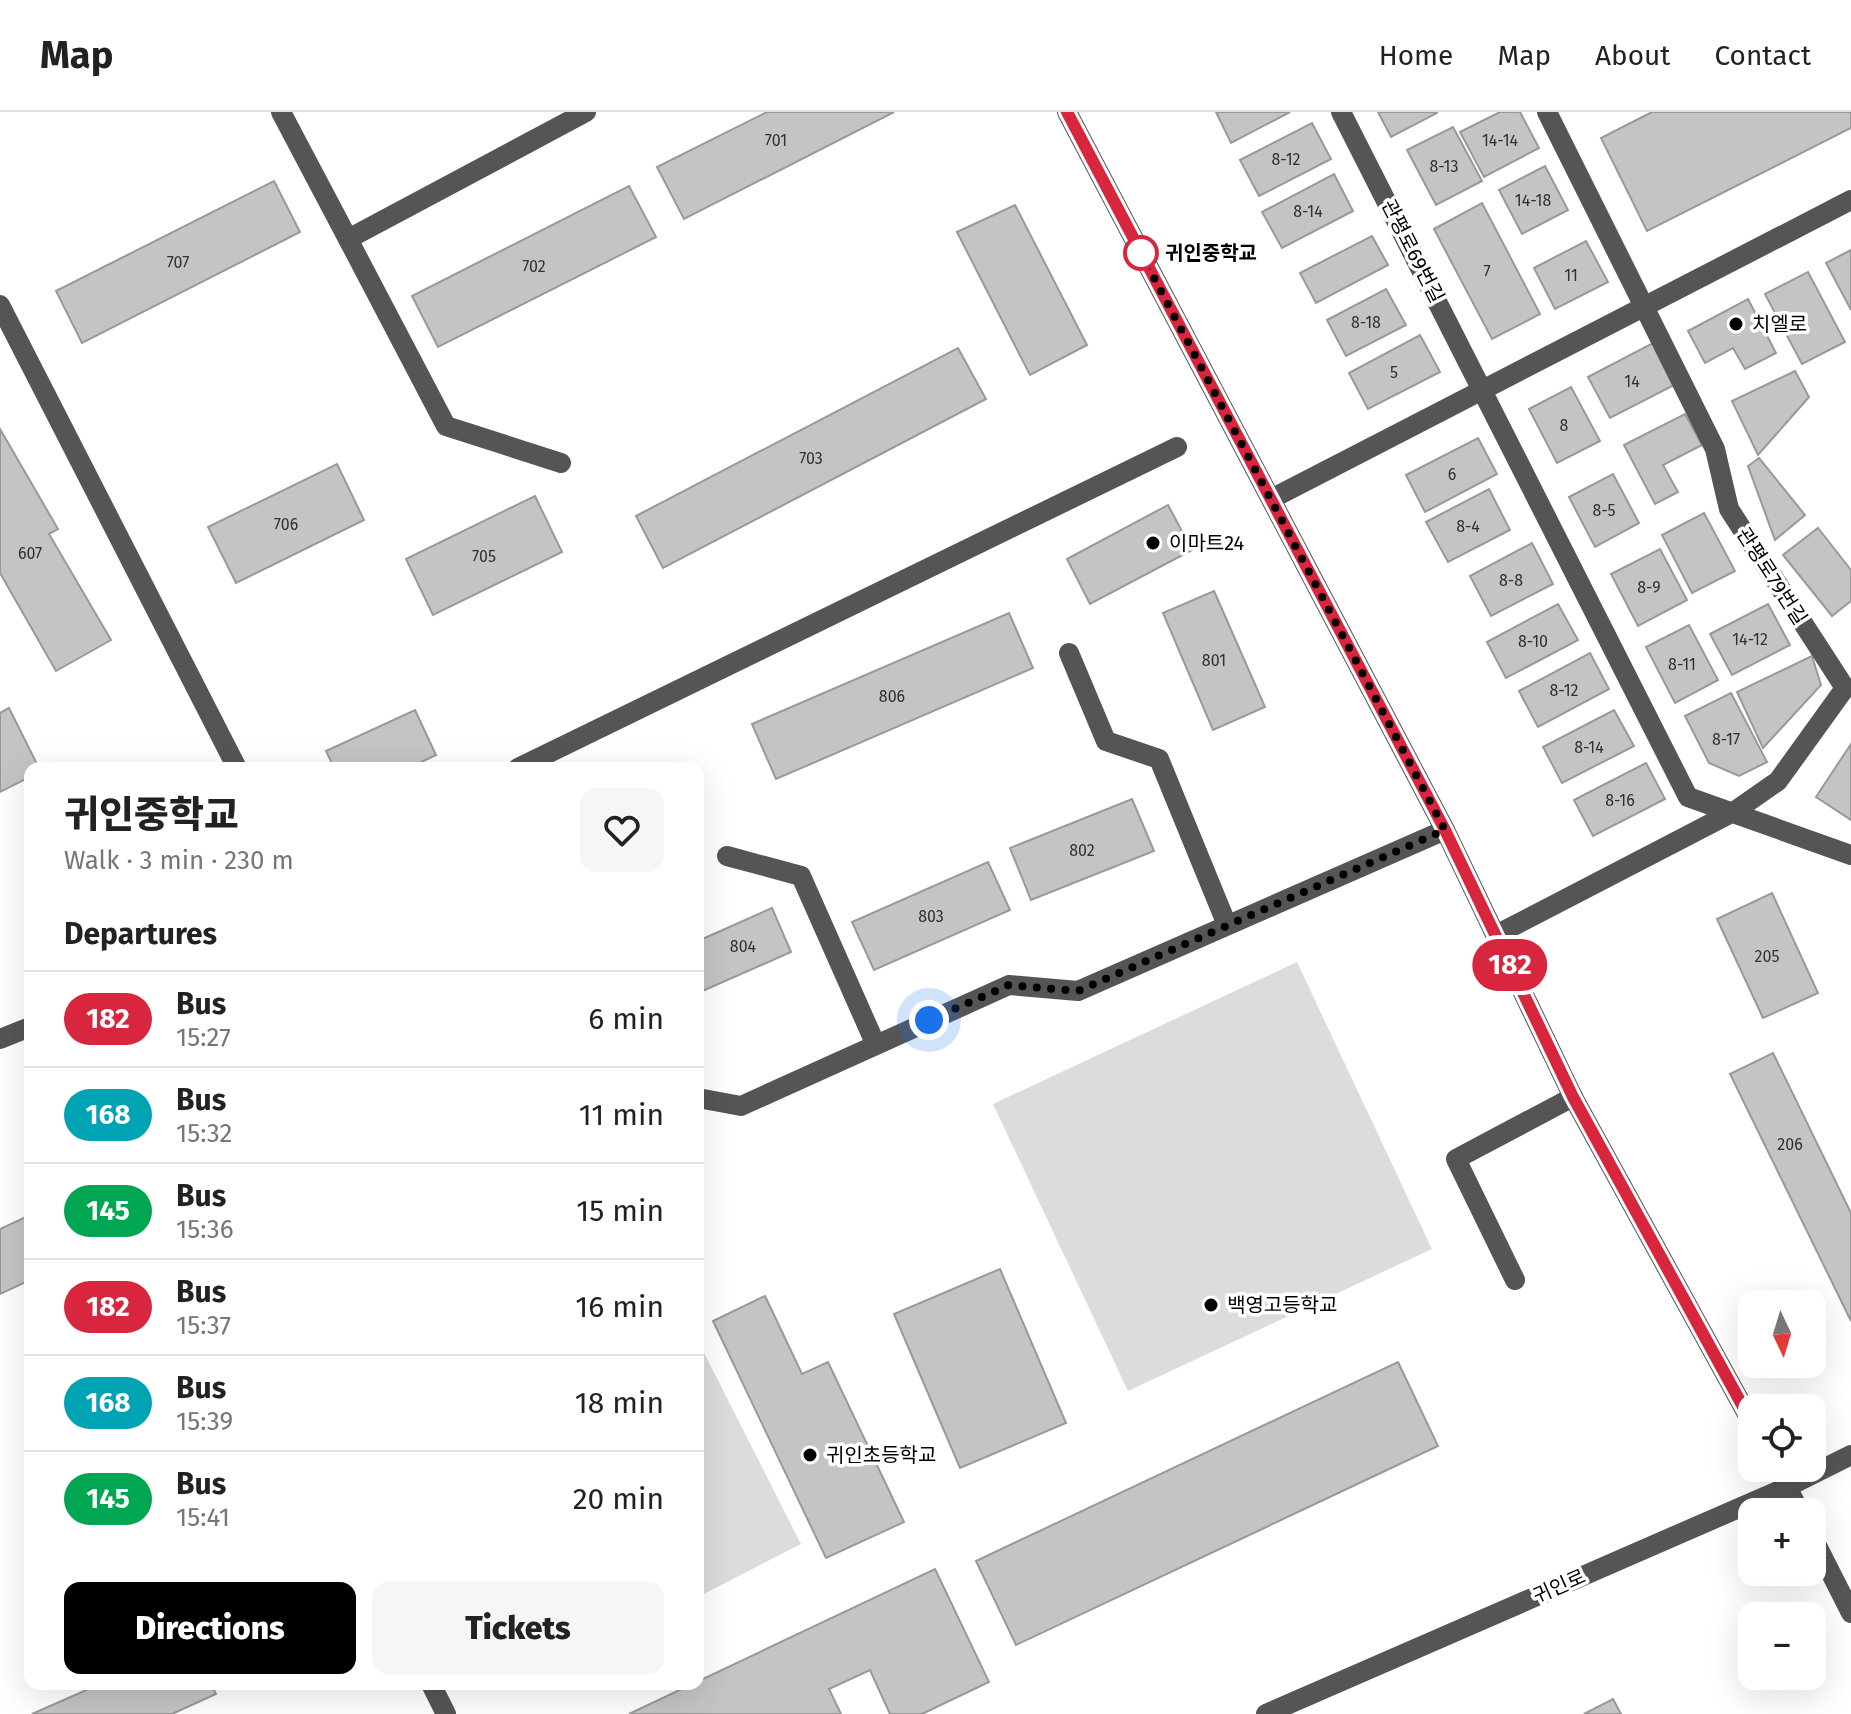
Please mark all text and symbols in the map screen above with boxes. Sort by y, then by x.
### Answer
text: Map [40,32,113,78]
text: Home [1379,39,1453,72]
text: Map [1497,39,1551,72]
text: About [1595,39,1670,72]
text: Contact [1714,39,1811,72]
house number: 701 [765,131,787,150]
house number: 14-14 [1482,131,1519,150]
house number: 8-12 [1272,150,1301,169]
house number: 8-13 [1429,157,1459,176]
house number: 14-18 [1515,191,1551,210]
street label: 관평로69번길 [1377,195,1449,307]
house number: 8-14 [1293,202,1323,221]
marker: 귀인중학교 [1124,236,1158,270]
place label: 귀인중학교 [1165,241,1257,265]
house number: 707 [167,253,189,272]
house number: 702 [522,257,546,276]
house number: 7 [1483,262,1491,281]
house number: 11 [1564,266,1578,285]
place label: 치엘로 [1752,312,1807,336]
house number: 8-18 [1351,313,1381,332]
marker: 치엘로 [1727,315,1745,333]
house number: 5 [1390,363,1398,382]
house number: 14 [1624,372,1640,391]
house number: 8 [1560,416,1569,435]
house number: 703 [799,449,823,468]
house number: 6 [1448,465,1456,484]
house number: 8-5 [1592,501,1616,520]
house number: 706 [274,515,298,534]
house number: 8-4 [1456,517,1480,536]
street label: 관평로79번길 [1732,523,1812,629]
place label: 이마트24 [1169,531,1245,555]
marker: 이마트24 [1144,534,1162,552]
house number: 607 [18,544,42,563]
house number: 705 [472,547,496,566]
house number: 8-8 [1499,571,1523,590]
house number: 8-9 [1637,578,1661,597]
house number: 14-12 [1732,630,1768,649]
house number: 8-10 [1518,632,1548,651]
house number: 801 [1202,651,1226,670]
house number: 8-11 [1668,655,1696,674]
house number: 8-12 [1550,681,1579,700]
house number: 806 [879,687,905,706]
house number: 8-17 [1712,730,1740,749]
house number: 8-14 [1574,738,1604,757]
button: heart [580,788,664,872]
house number: 8-16 [1605,791,1635,810]
text: 귀인중학교 [64,792,239,838]
house number: 802 [1069,841,1095,860]
text: Walk · 3 min · 230 m [64,845,294,876]
house number: 803 [918,907,944,926]
text: Departures [64,916,217,952]
house number: 804 [730,937,757,956]
line badge: 182 [1464,939,1556,991]
house number: 205 [1755,947,1779,966]
text: 182 [1488,948,1532,981]
text: Bus [176,986,226,1022]
your location [909,1000,949,1040]
text: 6 min [588,1001,664,1037]
text: 182 [86,1002,130,1035]
text: 15:27 [176,1022,231,1053]
text: Bus [176,1082,226,1118]
text: 11 min [579,1097,664,1133]
text: 168 [85,1098,131,1131]
text: 15:32 [176,1118,232,1149]
house number: 206 [1777,1135,1803,1154]
text: Bus [176,1178,226,1214]
text: 15 min [576,1193,664,1229]
text: 145 [86,1194,130,1227]
text: 15:36 [176,1214,234,1245]
text: Bus [176,1274,226,1310]
text: 16 min [575,1289,664,1325]
text: 182 [86,1290,130,1323]
north arrow [1738,1290,1826,1378]
map controls [1738,1290,1826,1690]
place label: 백영고등학교 [1227,1293,1337,1317]
marker: 백영고등학교 [1202,1296,1220,1314]
text: 15:37 [176,1310,231,1341]
text: Bus [176,1370,226,1406]
text: 18 min [575,1385,664,1421]
text: 168 [85,1386,131,1419]
button: locate [1738,1394,1826,1482]
text: 15:39 [176,1406,233,1437]
place label: 귀인초등학교 [826,1443,936,1467]
marker: 귀인초등학교 [801,1446,819,1464]
text: Bus [176,1466,226,1502]
text: 20 min [573,1481,664,1517]
text: 145 [86,1482,130,1515]
button: + [1738,1498,1826,1586]
text: 15:41 [176,1502,230,1533]
street label: 귀인로 [1529,1564,1589,1608]
button: Directions [64,1582,356,1674]
button: Tickets [372,1582,664,1674]
button: − [1738,1602,1826,1690]

